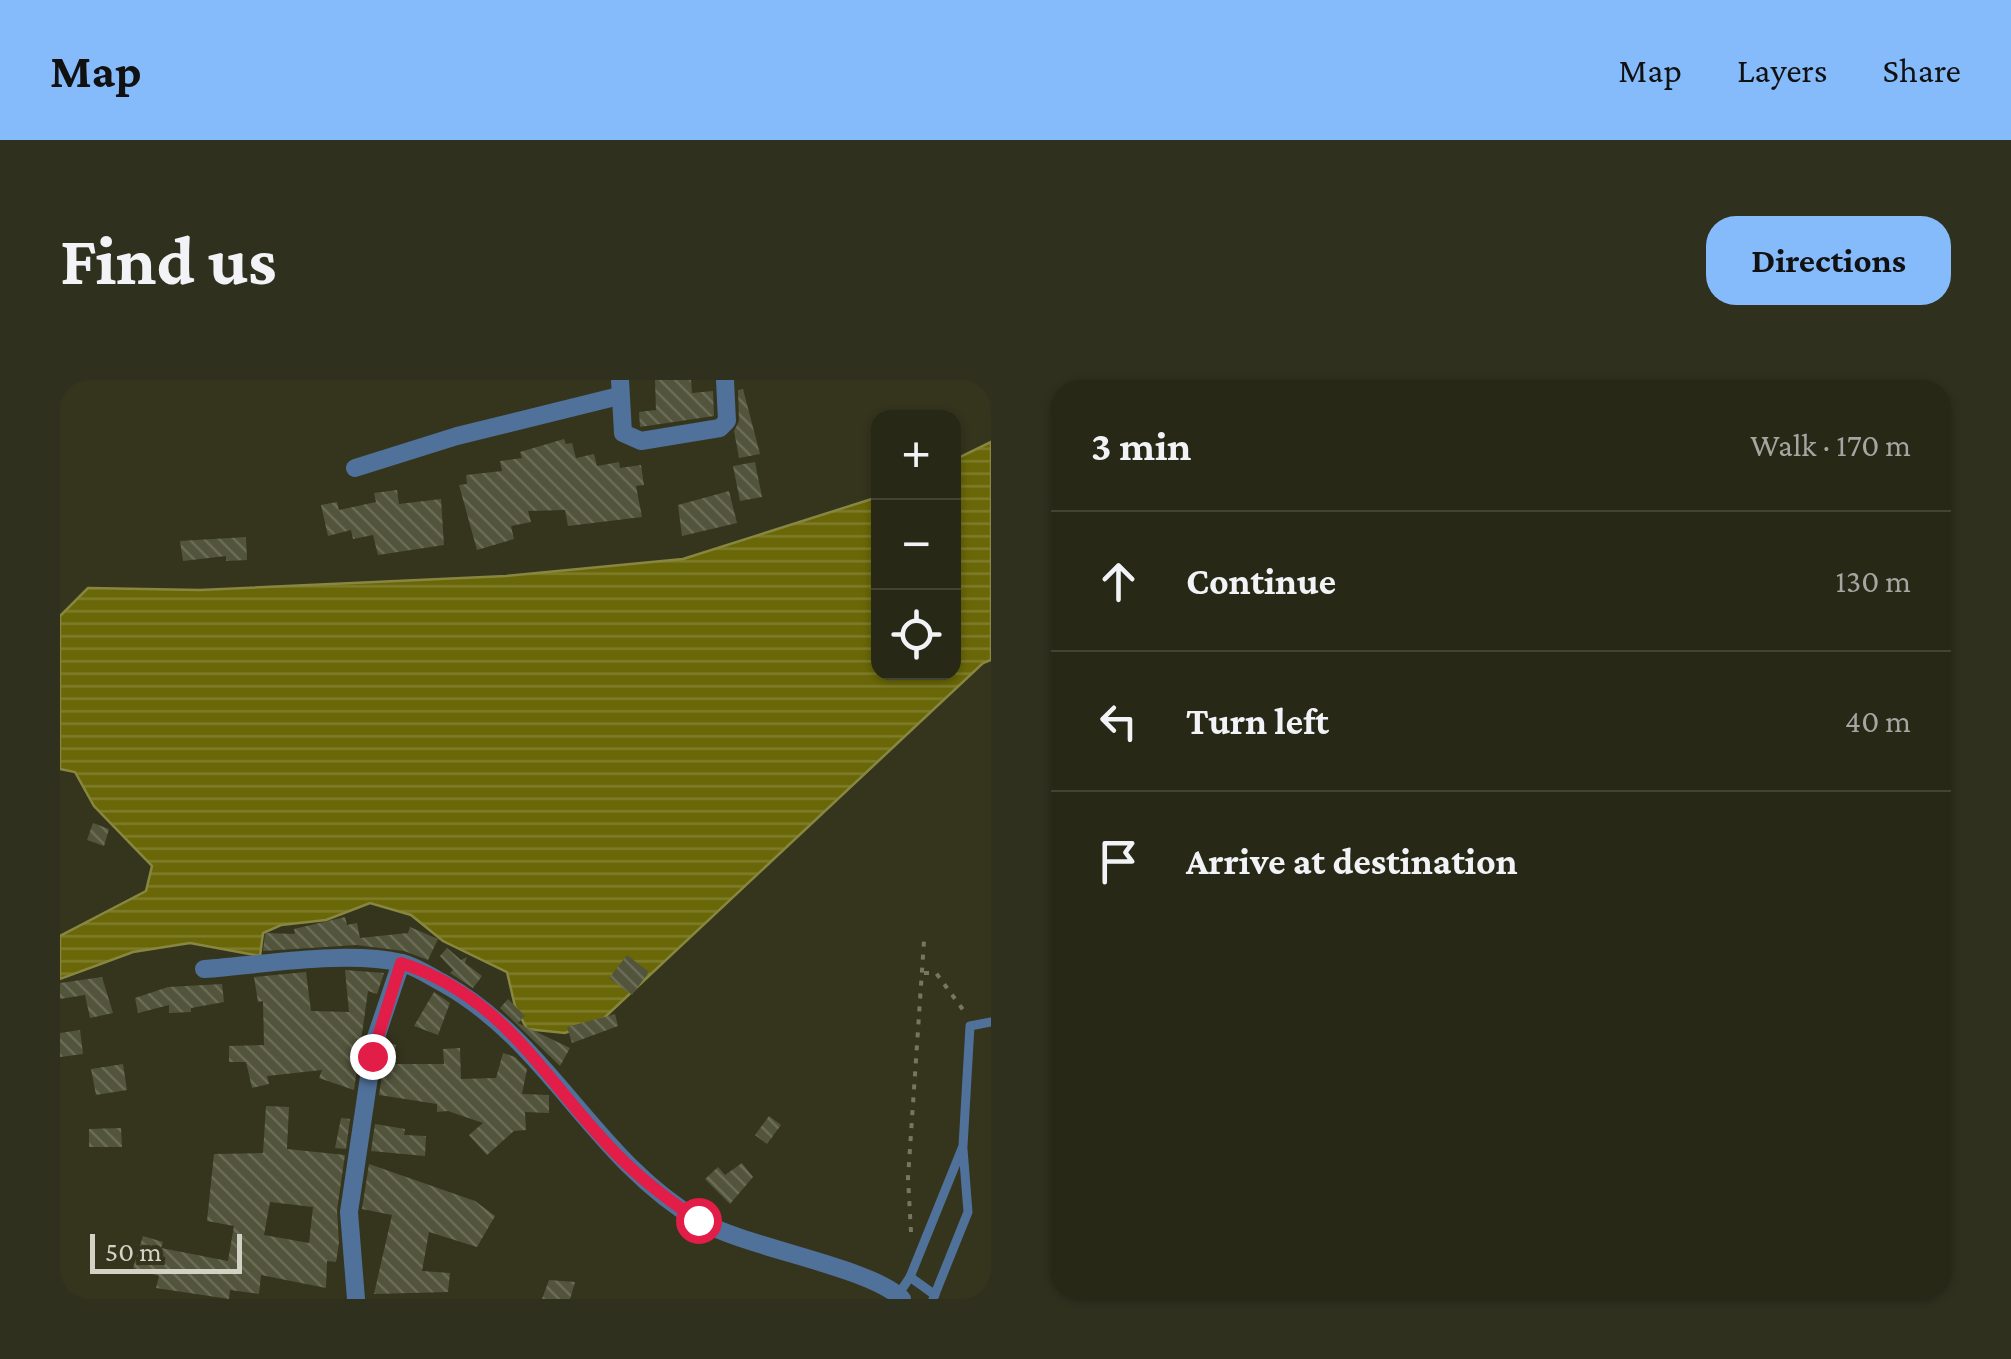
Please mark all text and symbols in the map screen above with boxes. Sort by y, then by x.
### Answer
text: Map [50,44,142,97]
text: Map [1618,51,1682,90]
text: Layers [1737,51,1828,90]
text: Share [1883,51,1961,90]
button: Directions [1706,216,1951,305]
text: Find us [60,221,276,299]
map controls [871,410,961,680]
button: + [871,410,961,500]
text: 3 min [1091,422,1191,469]
text: Walk · 170 m [1750,427,1911,463]
button: − [871,500,961,590]
icon: ahead [1091,554,1146,609]
text: Continue [1186,560,1336,602]
text: 130 m [1835,563,1911,599]
button: locate [871,590,961,680]
icon: left [1091,694,1146,749]
text: Turn left [1186,700,1329,742]
text: 40 m [1845,703,1911,739]
icon: arrive [1091,834,1146,889]
text: Arrive at destination [1186,840,1518,882]
route end [350,1034,396,1080]
route start [676,1198,722,1244]
scale bar [90,1229,242,1274]
text: 50 m [105,1236,162,1267]

